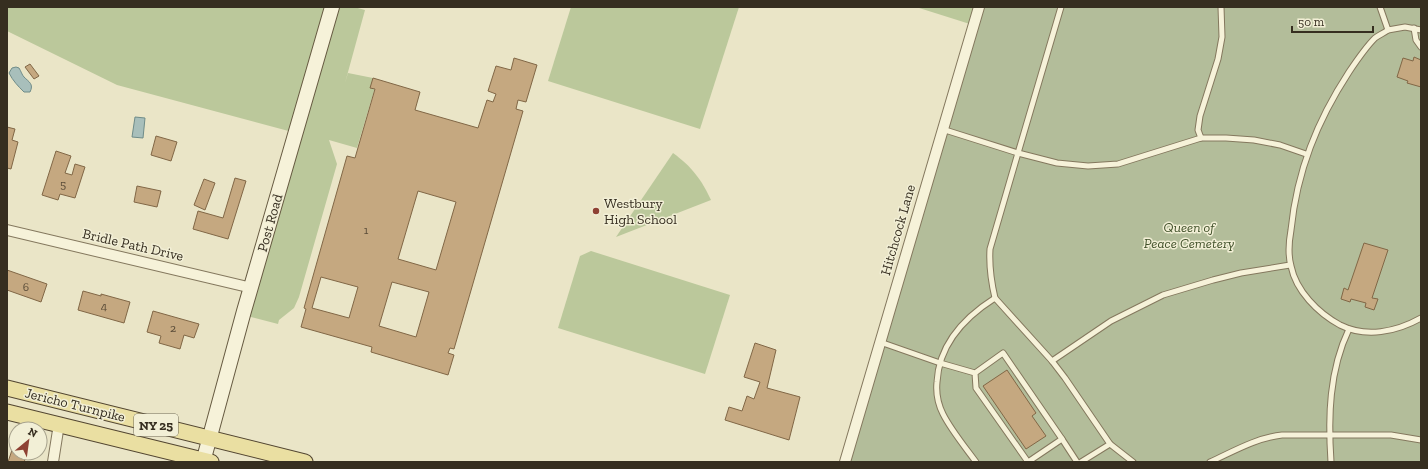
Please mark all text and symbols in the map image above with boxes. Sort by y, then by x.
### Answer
scale bar [1292,8,1373,34]
text: 50 m [1298,15,1325,29]
house number: 5 [60,177,66,191]
street label: Hitchcock Lane [877,182,919,277]
street label: Post Road [254,192,286,254]
place label: Westbury High School [604,195,677,228]
marker: Westbury High School [591,206,601,216]
park label: Queen of Peace Cemetery [1144,219,1235,252]
house number: 1 [364,223,369,237]
street label: Bridle Path Drive [81,225,186,265]
house number: 6 [23,280,29,294]
house number: 4 [101,299,108,313]
house number: 2 [170,321,176,335]
street label: Jericho Turnpike [23,384,127,426]
road number: NY 25 [134,414,178,436]
north arrow [8,421,48,461]
text: N [26,425,40,441]

